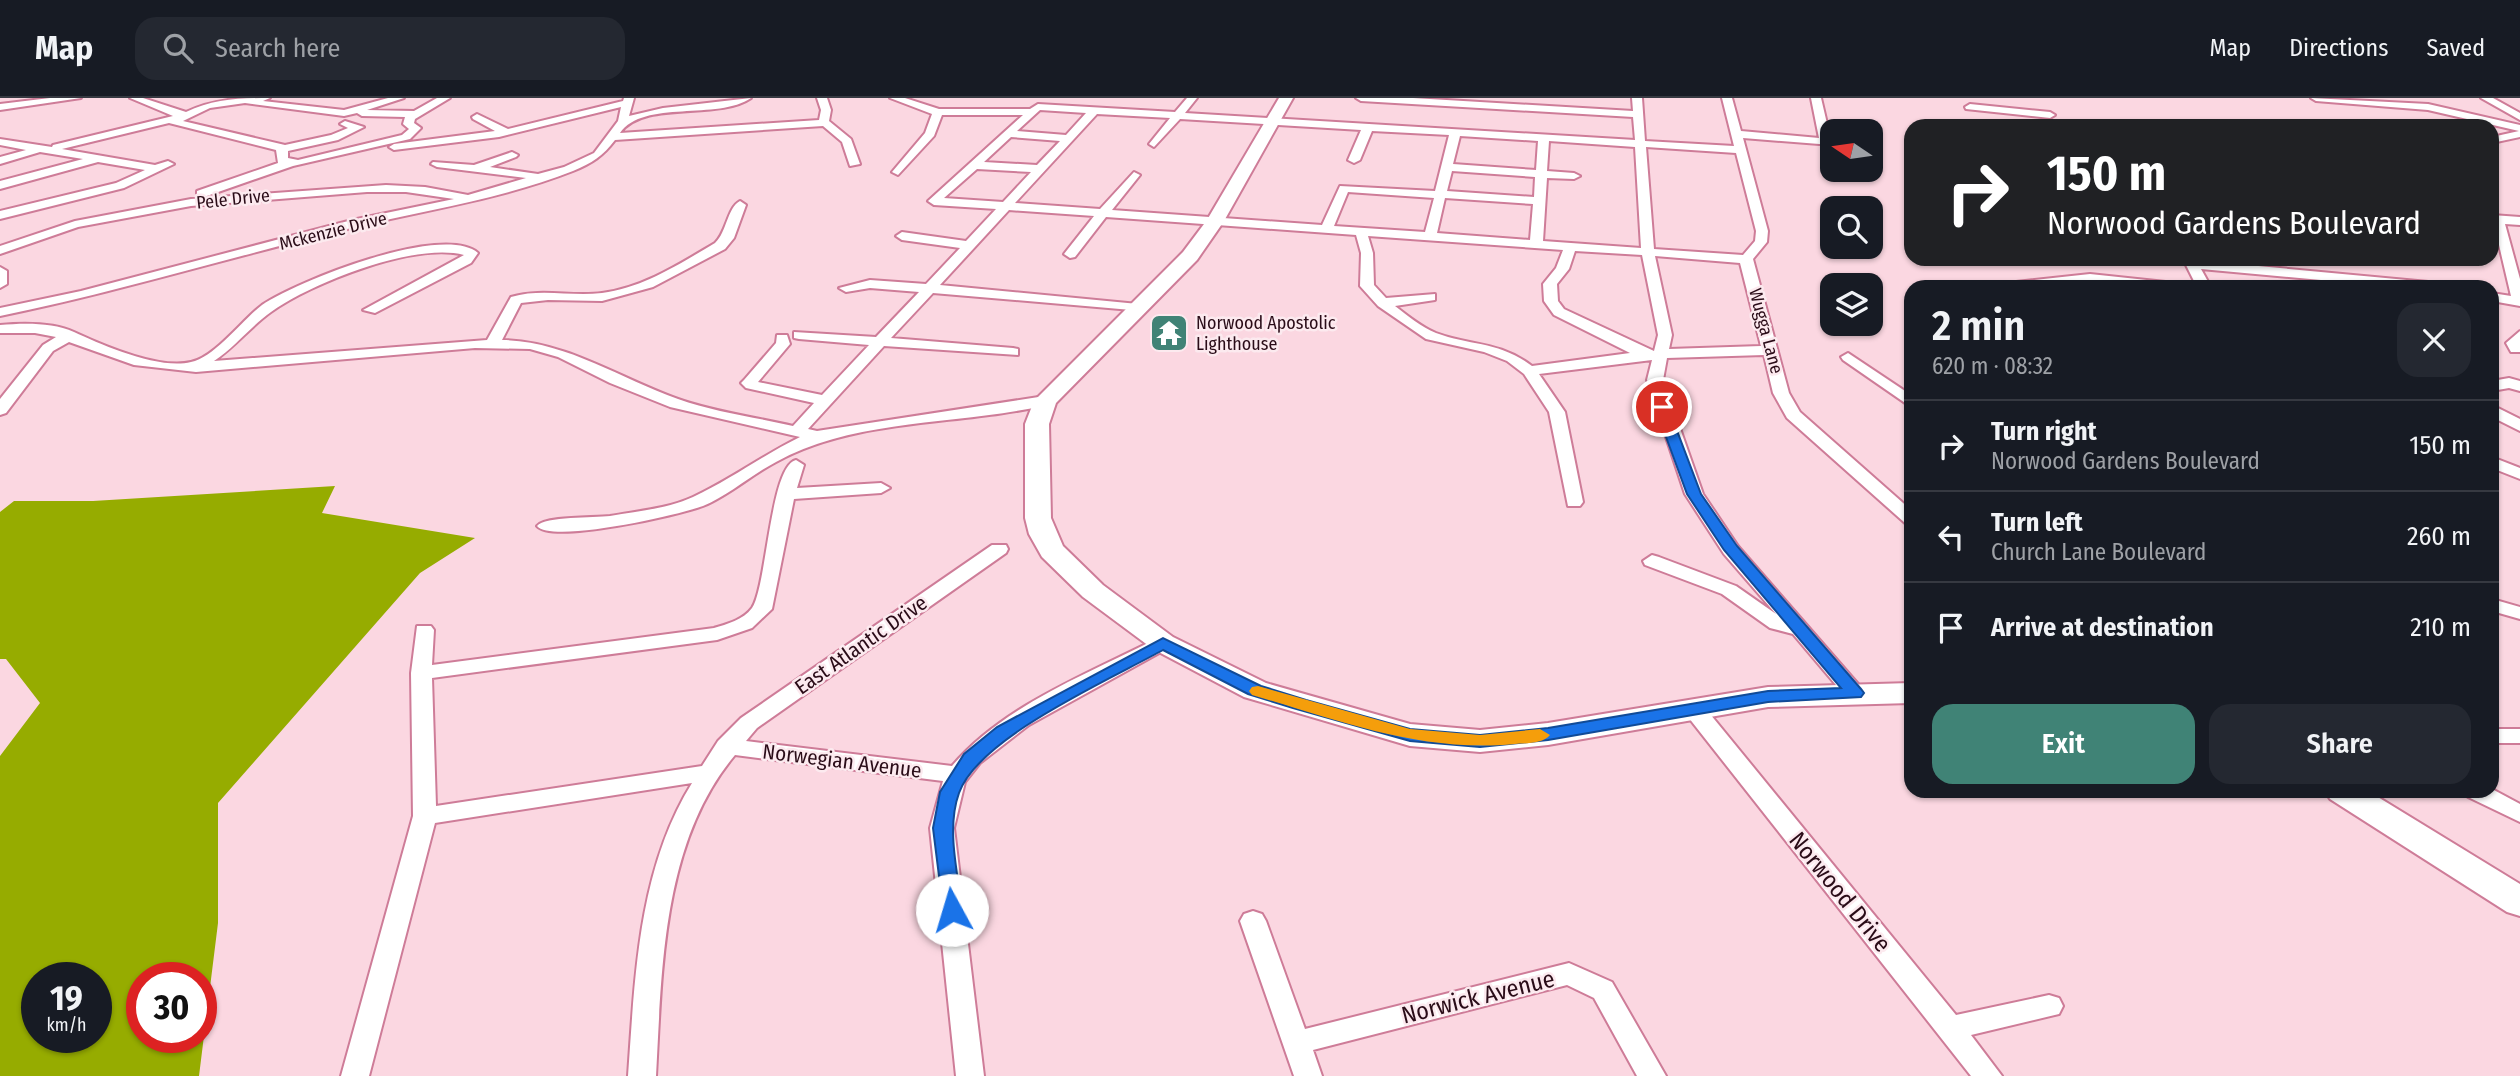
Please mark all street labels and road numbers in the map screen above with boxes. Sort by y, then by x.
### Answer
street label: Pele Drive [195,184,271,214]
street label: Mckenzie Drive [277,207,389,255]
street label: Wugga Lane [1744,286,1788,376]
street label: East Atlantic Drive [790,590,932,700]
street label: Norwegian Avenue [761,738,923,784]
street label: Norwood Drive [1783,827,1897,957]
street label: Norwick Avenue [1399,964,1557,1030]

